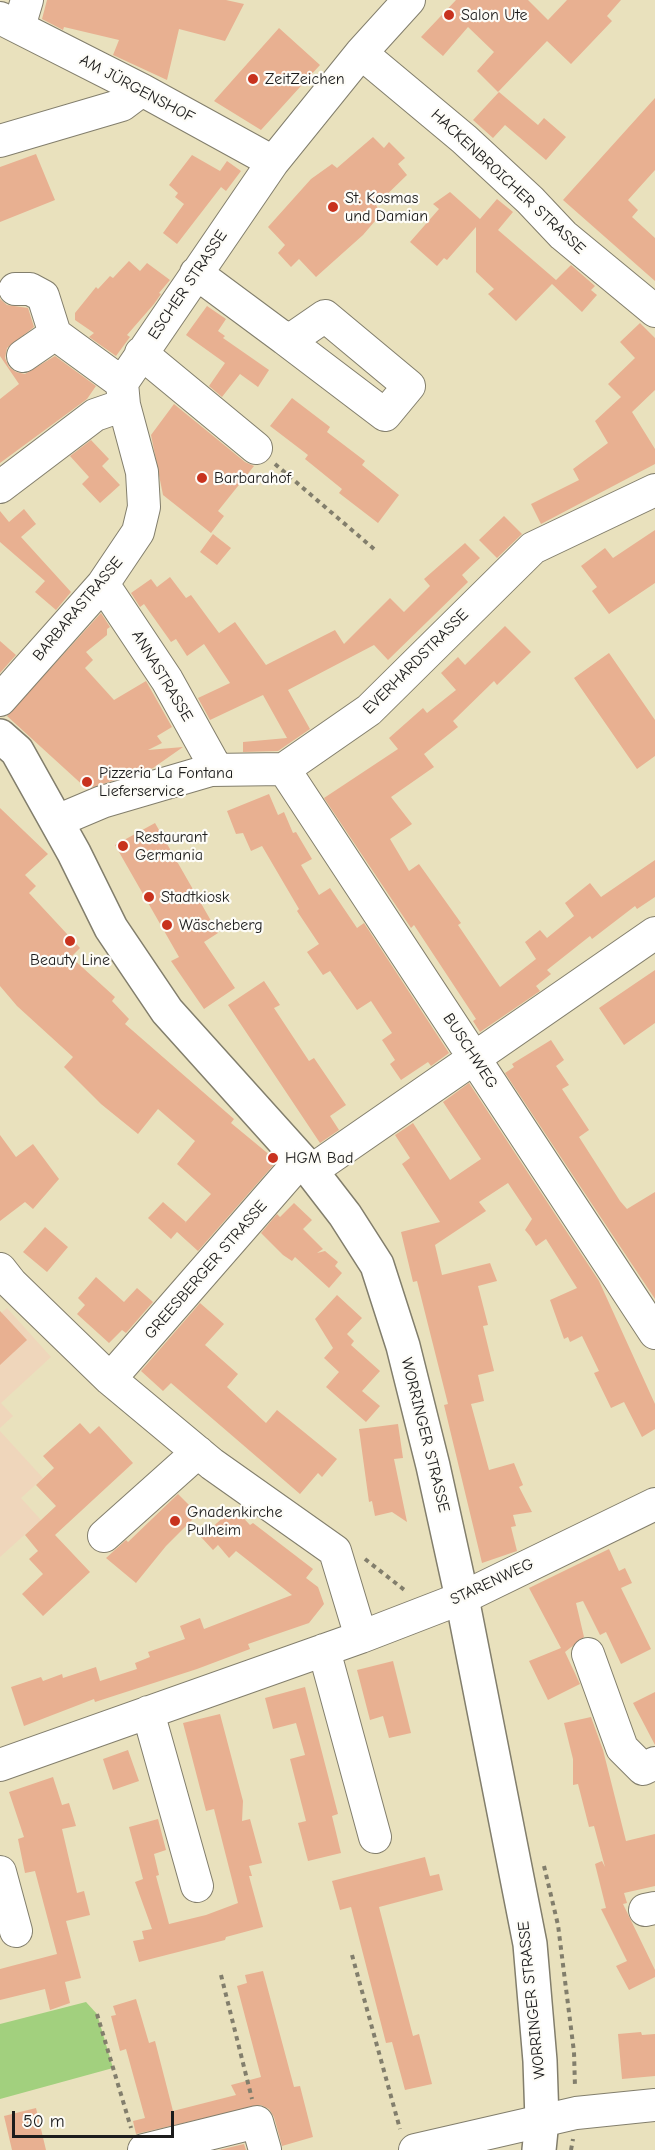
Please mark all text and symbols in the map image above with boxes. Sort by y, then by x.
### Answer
place label: Salon Ute [461,5,527,25]
marker: Salon Ute [442,8,456,22]
street label: AM JÜRGENSHOF [76,51,198,127]
place label: ZeitZeichen [265,69,345,89]
marker: ZeitZeichen [246,72,260,86]
street label: HACKENBROICHER STRASSE [427,105,589,259]
place label: St. Kosmas und Damian [345,188,428,226]
marker: St. Kosmas und Damian [326,200,340,214]
street label: ESCHER STRASSE [144,227,232,343]
place label: Barbarahof [214,468,291,488]
marker: Barbarahof [195,471,209,485]
street label: BARBARASTRASSE [29,553,127,665]
street label: EVERHARDSTRASSE [359,605,473,719]
street label: ANNASTRASSE [127,627,197,725]
place label: Pizzeria La Fontana Lieferservice [99,763,233,801]
marker: Pizzeria La Fontana Lieferservice [80,775,94,789]
place label: Restaurant Germania [135,827,207,865]
marker: Restaurant Germania [116,839,130,853]
place label: Stadtkiosk [161,887,229,907]
marker: Stadtkiosk [142,890,156,904]
place label: Wäscheberg [179,915,263,935]
marker: Wäscheberg [160,918,174,932]
marker: Beauty Line [63,934,77,948]
place label: Beauty Line [30,950,110,970]
street label: BUSCHWEG [439,1010,501,1092]
place label: HGM Bad [285,1148,353,1168]
marker: HGM Bad [266,1151,280,1165]
street label: GREESBERGER STRASSE [141,1197,271,1343]
street label: WORRINGER STRASSE [396,1356,454,1514]
place label: Gnadenkirche Pulheim [187,1502,282,1540]
marker: Gnadenkirche Pulheim [168,1514,182,1528]
street label: STARENWEG [447,1554,537,1610]
street label: WORRINGER STRASSE [514,1920,550,2080]
scale bar [15,2099,177,2137]
text: 50 m [23,2111,65,2132]

